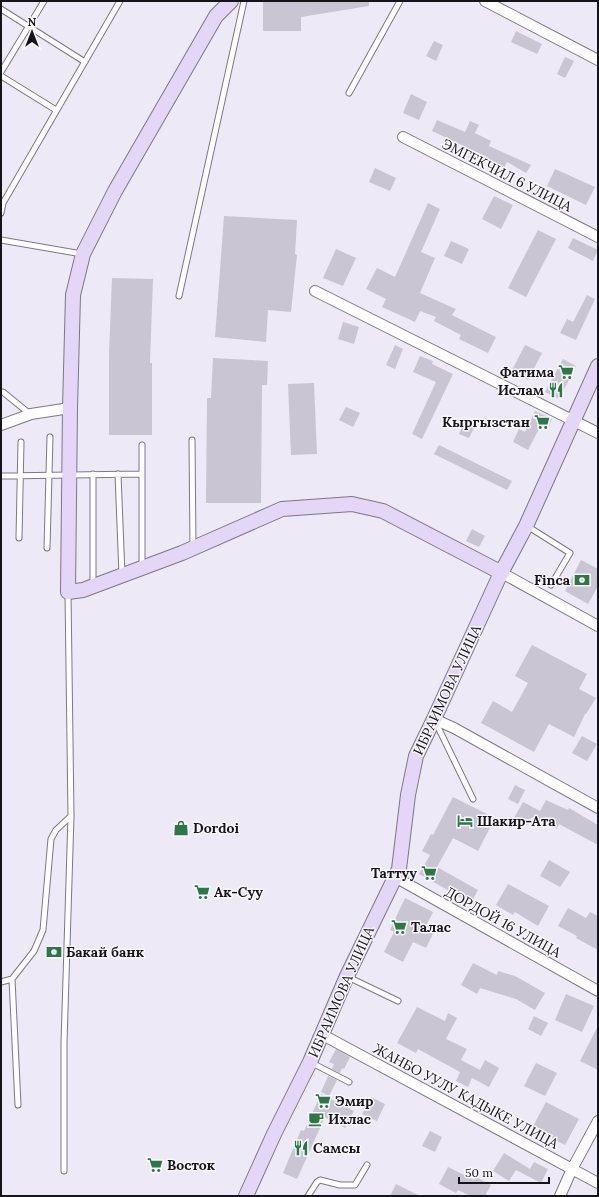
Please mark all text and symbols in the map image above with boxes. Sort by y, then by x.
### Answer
north arrow [12,12,52,52]
text: N [28,15,37,29]
street label: ЭМГЕКЧИЛ 6 УЛИЦА [439,134,575,216]
place label: Фатима [500,363,555,381]
supermarket icon: Фатима [557,363,575,381]
place label: Ислам [498,381,544,399]
restaurant icon: Ислам [547,381,565,399]
place label: Кыргызстан [442,413,530,431]
supermarket icon: Кыргызстан [533,413,551,431]
place label: Finca [534,571,571,589]
bank icon: Finca [573,571,591,589]
street label: ИБРАИМОВА УЛИЦА [409,622,485,758]
hotel icon: Шакир-Ата [456,812,474,830]
place label: Шакир-Ата [477,812,556,830]
shop icon: Dordoi [172,819,190,837]
place label: Dordoi [193,819,239,837]
place label: Таттуу [371,864,417,882]
supermarket icon: Таттуу [420,864,438,882]
supermarket icon: Ак-Суу [193,883,211,901]
place label: Ак-Суу [214,883,263,901]
street label: ДОРДОЙ 16 УЛИЦА [442,883,564,962]
supermarket icon: Талас [390,918,408,936]
place label: Талас [411,918,452,936]
street label: ИБРАИМОВА УЛИЦА [304,923,378,1060]
bank icon: Бакай банк [45,943,63,961]
place label: Бакай банк [66,943,145,961]
street label: ЖАНБО УУЛУ КАДЫКЕ УЛИЦА [370,1039,562,1153]
supermarket icon: Эмир [314,1092,332,1110]
place label: Эмир [335,1092,373,1110]
cafe icon: Ихлас [307,1110,325,1128]
place label: Ихлас [328,1110,372,1128]
restaurant icon: Самсы [292,1139,310,1157]
place label: Самсы [313,1139,360,1157]
supermarket icon: Восток [146,1156,164,1174]
place label: Восток [167,1156,216,1174]
scale bar [459,1159,549,1185]
text: 50 m [465,1165,493,1180]

